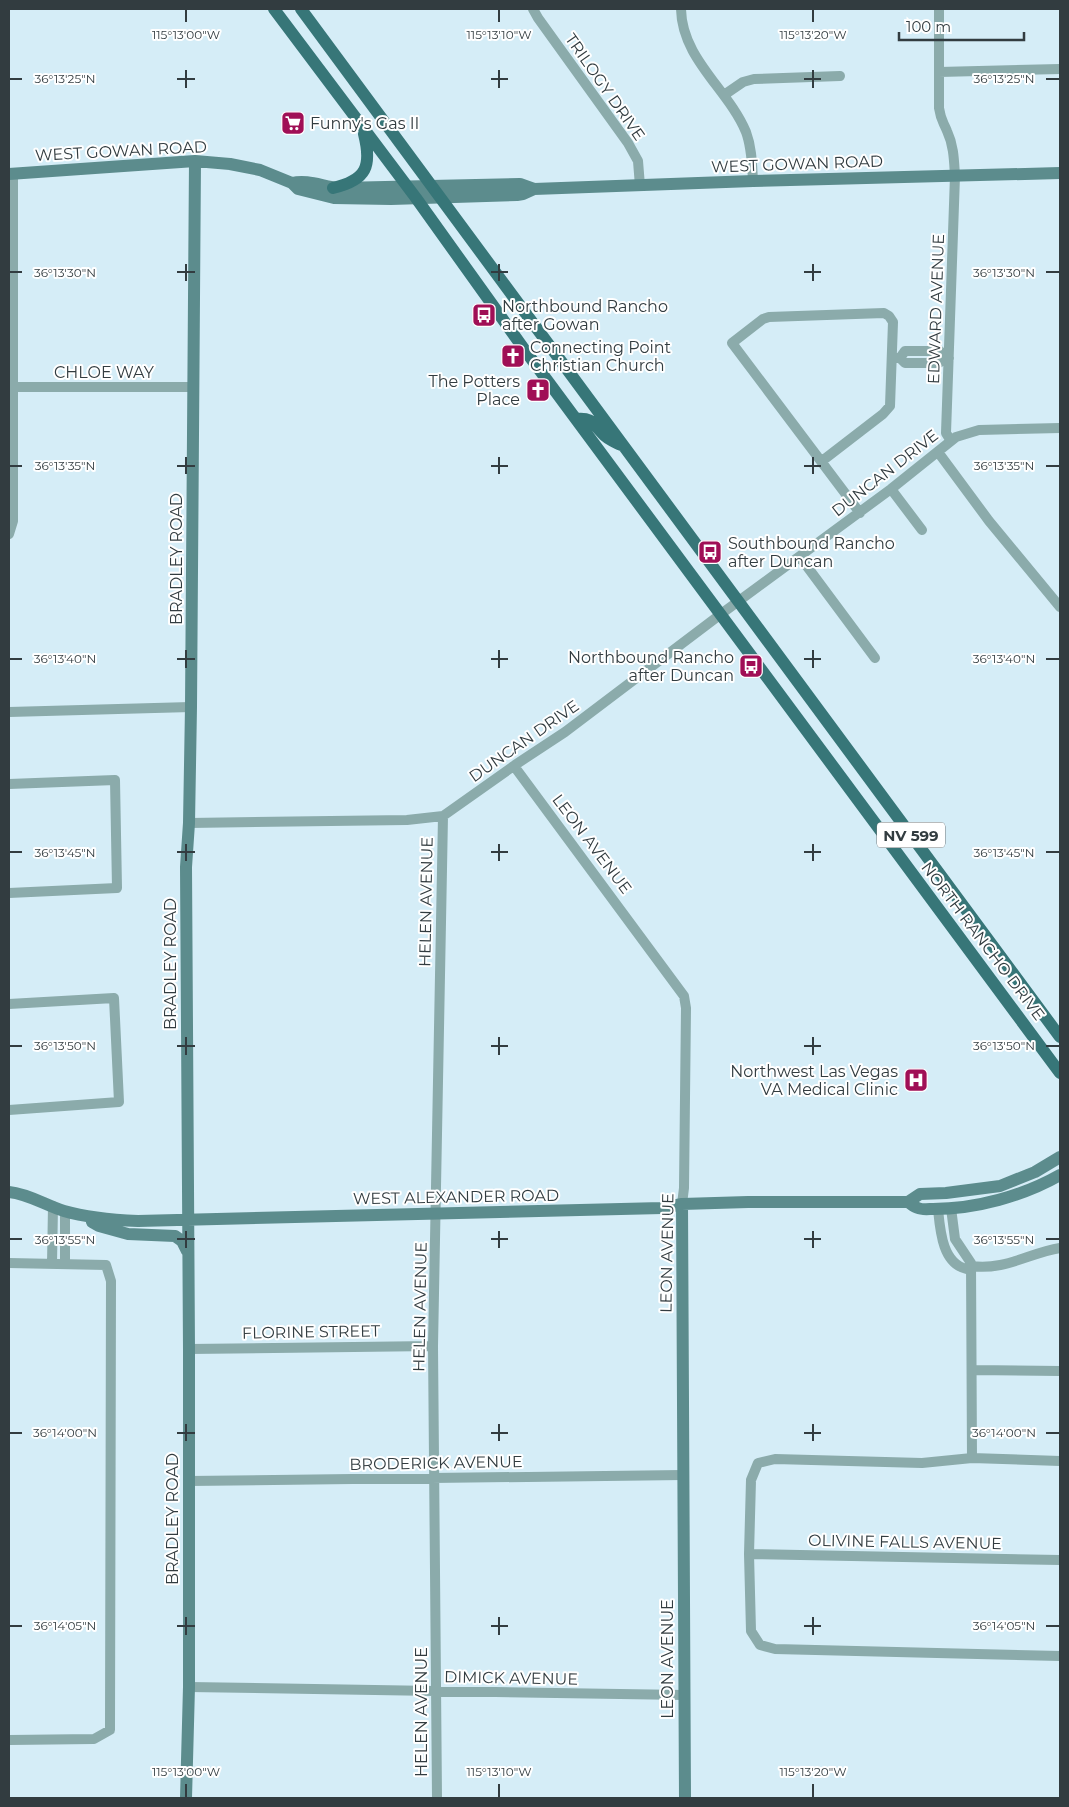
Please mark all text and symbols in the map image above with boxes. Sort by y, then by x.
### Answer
scale bar [899,10,1024,42]
text: 100 m [906,17,951,36]
text: 115°13'00"W [152,27,220,42]
text: 115°13'10"W [467,27,531,42]
text: 115°13'20"W [779,27,847,42]
street label: TRILOGY DRIVE [561,30,649,144]
text: 36°13'25"N [35,71,95,86]
text: 36°13'25"N [974,71,1034,86]
supermarket icon: Funny's Gas II [280,110,306,136]
place label: Funny's Gas II [310,114,419,133]
street label: WEST GOWAN ROAD [35,137,207,165]
street label: WEST GOWAN ROAD [711,152,883,176]
street label: EDWARD AVENUE [924,234,948,384]
text: 36°13'30"N [34,265,96,280]
text: 36°13'30"N [973,265,1035,280]
place label: Northbound Rancho after Gowan [502,297,668,334]
bus stop icon: Northbound Rancho after Gowan [471,302,497,328]
place label: Connecting Point Christian Church [530,338,672,375]
church icon: Connecting Point Christian Church [500,343,526,369]
street label: CHLOE WAY [54,363,155,382]
place label: The Potters Place [429,372,520,409]
church icon: The Potters Place [525,377,551,403]
street label: DUNCAN DRIVE [828,426,942,520]
text: 36°13'35"N [35,458,95,473]
text: 36°13'35"N [974,458,1034,473]
street label: BRADLEY ROAD [167,493,186,625]
place label: Southbound Rancho after Duncan [728,534,895,571]
bus stop icon: Southbound Rancho after Duncan [697,539,723,565]
place label: Northbound Rancho after Duncan [568,648,734,685]
text: 36°13'40"N [34,651,96,666]
text: 36°13'40"N [973,651,1035,666]
bus stop icon: Northbound Rancho after Duncan [738,653,764,679]
street label: DUNCAN DRIVE [465,696,583,786]
street label: LEON AVENUE [548,791,636,897]
road number: NV 599 [877,822,945,848]
street label: HELEN AVENUE [415,837,437,967]
text: 36°13'45"N [34,845,96,860]
text: 36°13'45"N [973,845,1035,860]
street label: NORTH RANCHO DRIVE [917,858,1049,1024]
street label: BRADLEY ROAD [161,898,180,1030]
text: 36°13'50"N [34,1038,96,1053]
text: 36°13'50"N [973,1038,1035,1053]
place label: Northwest Las Vegas VA Medical Clinic [730,1062,898,1099]
hospital icon: Northwest Las Vegas VA Medical Clinic [903,1067,929,1093]
street label: WEST ALEXANDER ROAD [353,1186,559,1208]
street label: LEON AVENUE [656,1193,678,1313]
text: 36°13'55"N [35,1232,95,1247]
text: 36°13'55"N [974,1232,1034,1247]
street label: HELEN AVENUE [409,1242,431,1372]
street label: FLORINE STREET [242,1321,381,1343]
text: 36°14'00"N [33,1425,97,1440]
text: 36°14'00"N [972,1425,1036,1440]
street label: BRODERICK AVENUE [349,1452,523,1474]
street label: BRADLEY ROAD [163,1453,182,1585]
street label: OLIVINE FALLS AVENUE [808,1531,1002,1553]
street label: LEON AVENUE [658,1599,677,1719]
text: 36°14'05"N [34,1618,96,1633]
text: 36°14'05"N [973,1618,1035,1633]
street label: HELEN AVENUE [412,1647,431,1777]
street label: DIMICK AVENUE [444,1667,578,1689]
text: 115°13'00"W [152,1764,220,1779]
text: 115°13'10"W [467,1764,531,1779]
text: 115°13'20"W [779,1764,847,1779]

